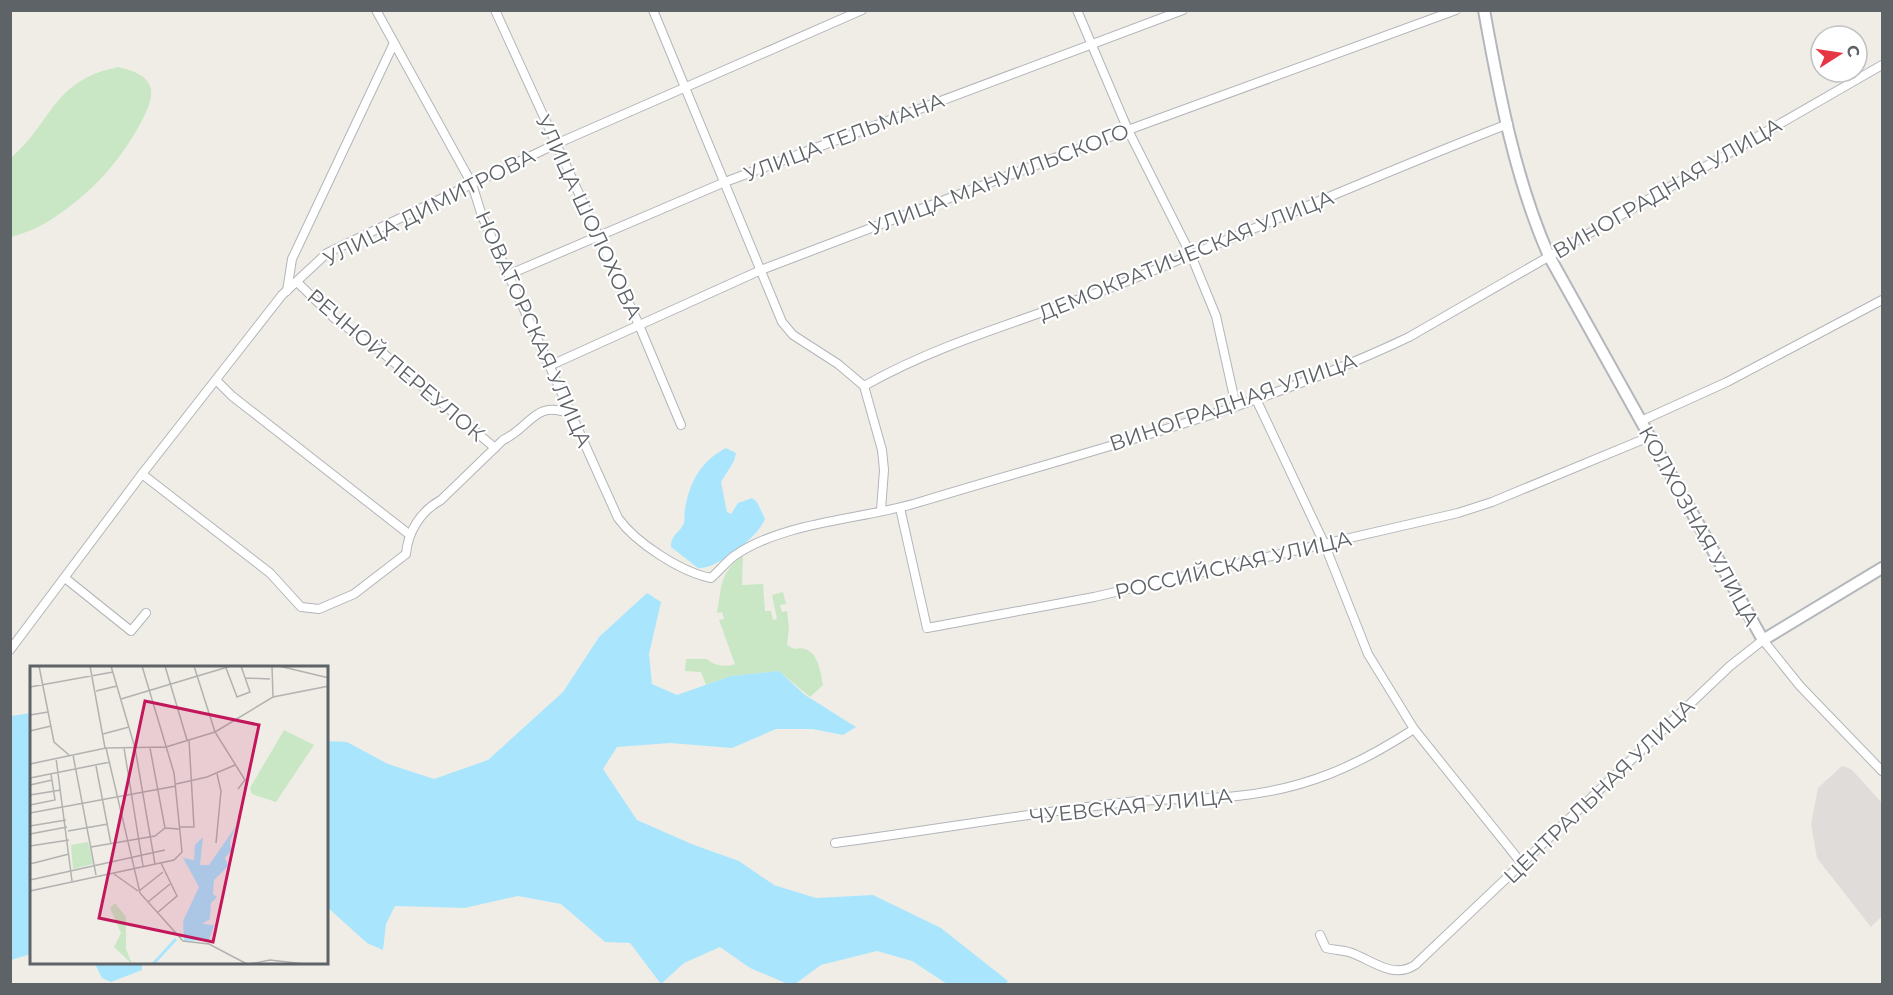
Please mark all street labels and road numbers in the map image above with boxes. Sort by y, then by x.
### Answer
street label: УЛИЦА ТЕЛЬМАНА [740,87,948,187]
street label: УЛИЦА ШОЛОХОВА [531,111,648,323]
street label: ВИНОГРАДНАЯ УЛИЦА [1548,112,1786,264]
street label: УЛИЦА МАНУИЛЬСКОГО [866,118,1132,240]
street label: УЛИЦА ДИМИТРОВА [319,143,539,271]
street label: ДЕМОКРАТИЧЕСКАЯ УЛИЦА [1035,184,1337,326]
street label: НОВАТОРСКАЯ УЛИЦА [471,207,598,451]
street label: РЕЧНОЙ ПЕРЕУЛОК [302,283,490,447]
street label: ВИНОГРАДНАЯ УЛИЦА [1106,348,1360,456]
street label: КОЛХОЗНАЯ УЛИЦА [1634,422,1765,631]
street label: РОССИЙСКАЯ УЛИЦА [1112,525,1354,604]
street label: ЦЕНТРАЛЬНАЯ УЛИЦА [1498,693,1700,889]
street label: ЧУЕВСКАЯ УЛИЦА [1028,783,1234,829]

